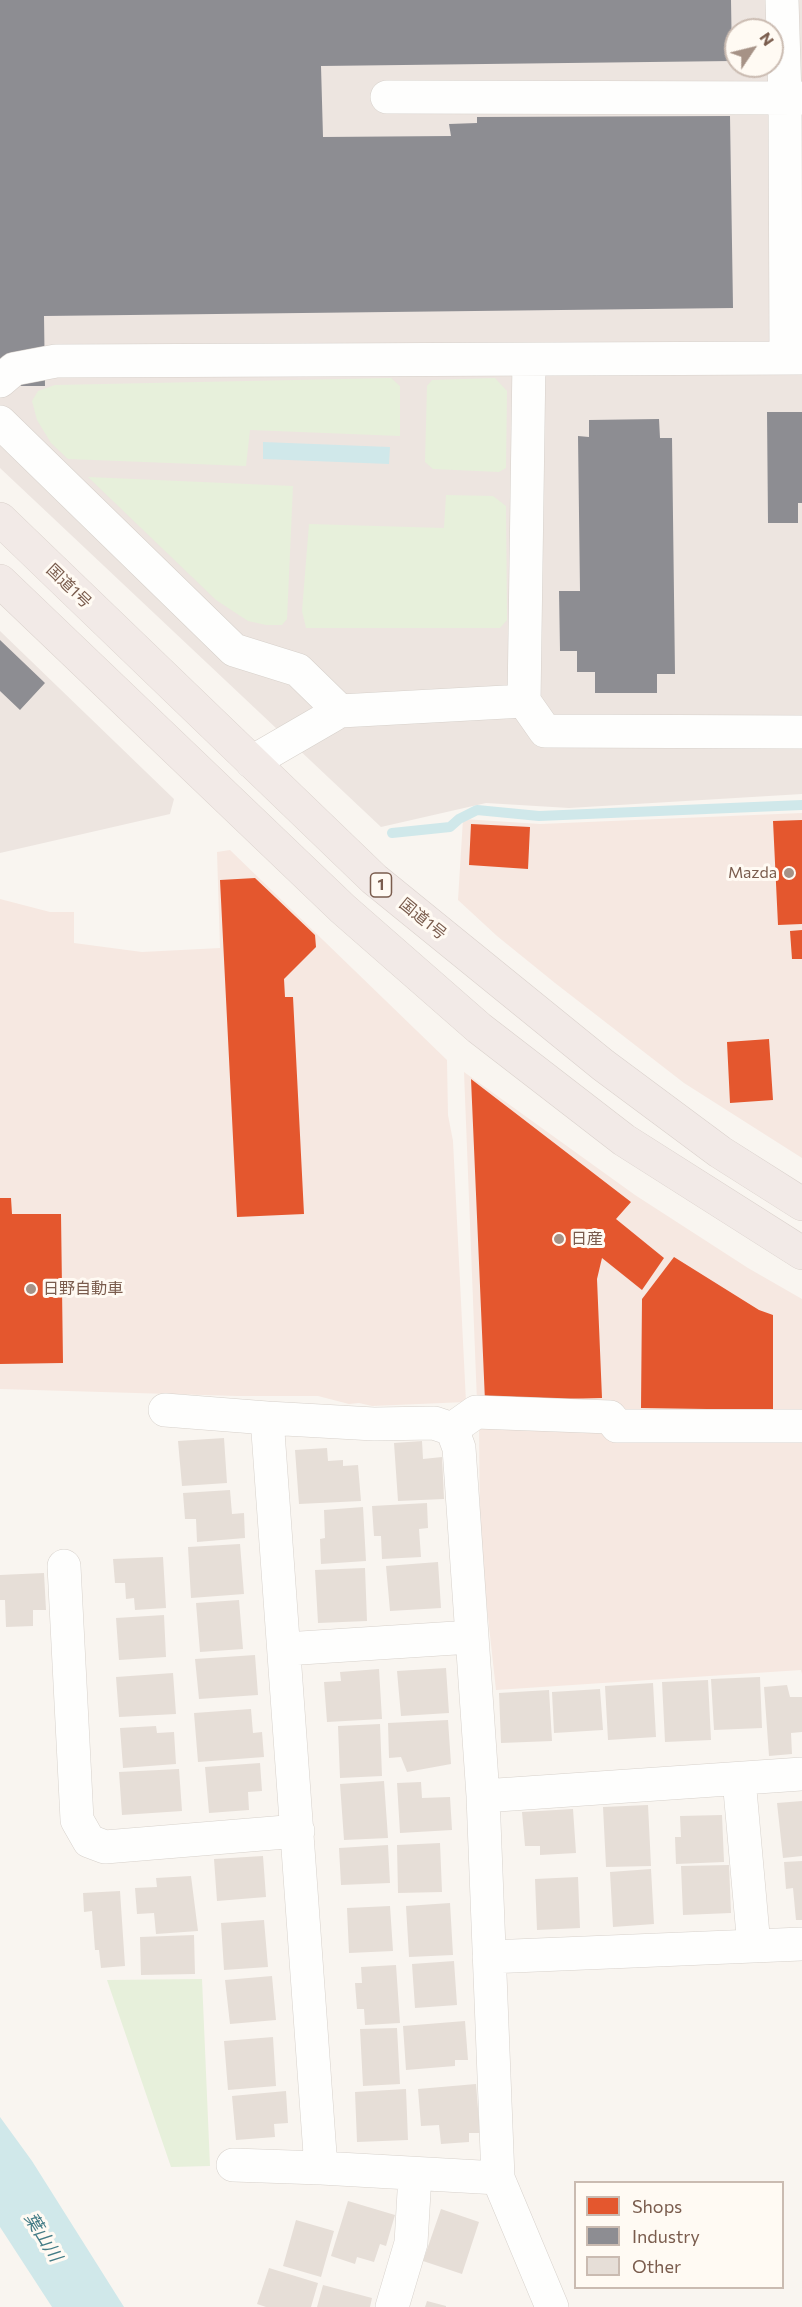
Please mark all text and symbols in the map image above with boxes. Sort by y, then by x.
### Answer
north arrow [724,18,784,78]
text: N [756,28,779,49]
street label: 国道1号 [43,560,95,612]
place label: Mazda [728,863,777,883]
marker: Mazda [782,866,796,880]
road number: 1 [370,873,392,897]
street label: 国道1号 [396,894,450,944]
place label: 日産 [571,1229,603,1249]
marker: 日産 [552,1232,566,1246]
place label: 日野自動車 [43,1279,123,1299]
marker: 日野自動車 [24,1282,38,1296]
legend [574,2181,784,2289]
text: Shops [632,2195,682,2217]
water label: 葉山川 [20,2208,66,2266]
text: Industry [632,2225,700,2247]
text: Other [632,2255,681,2277]

